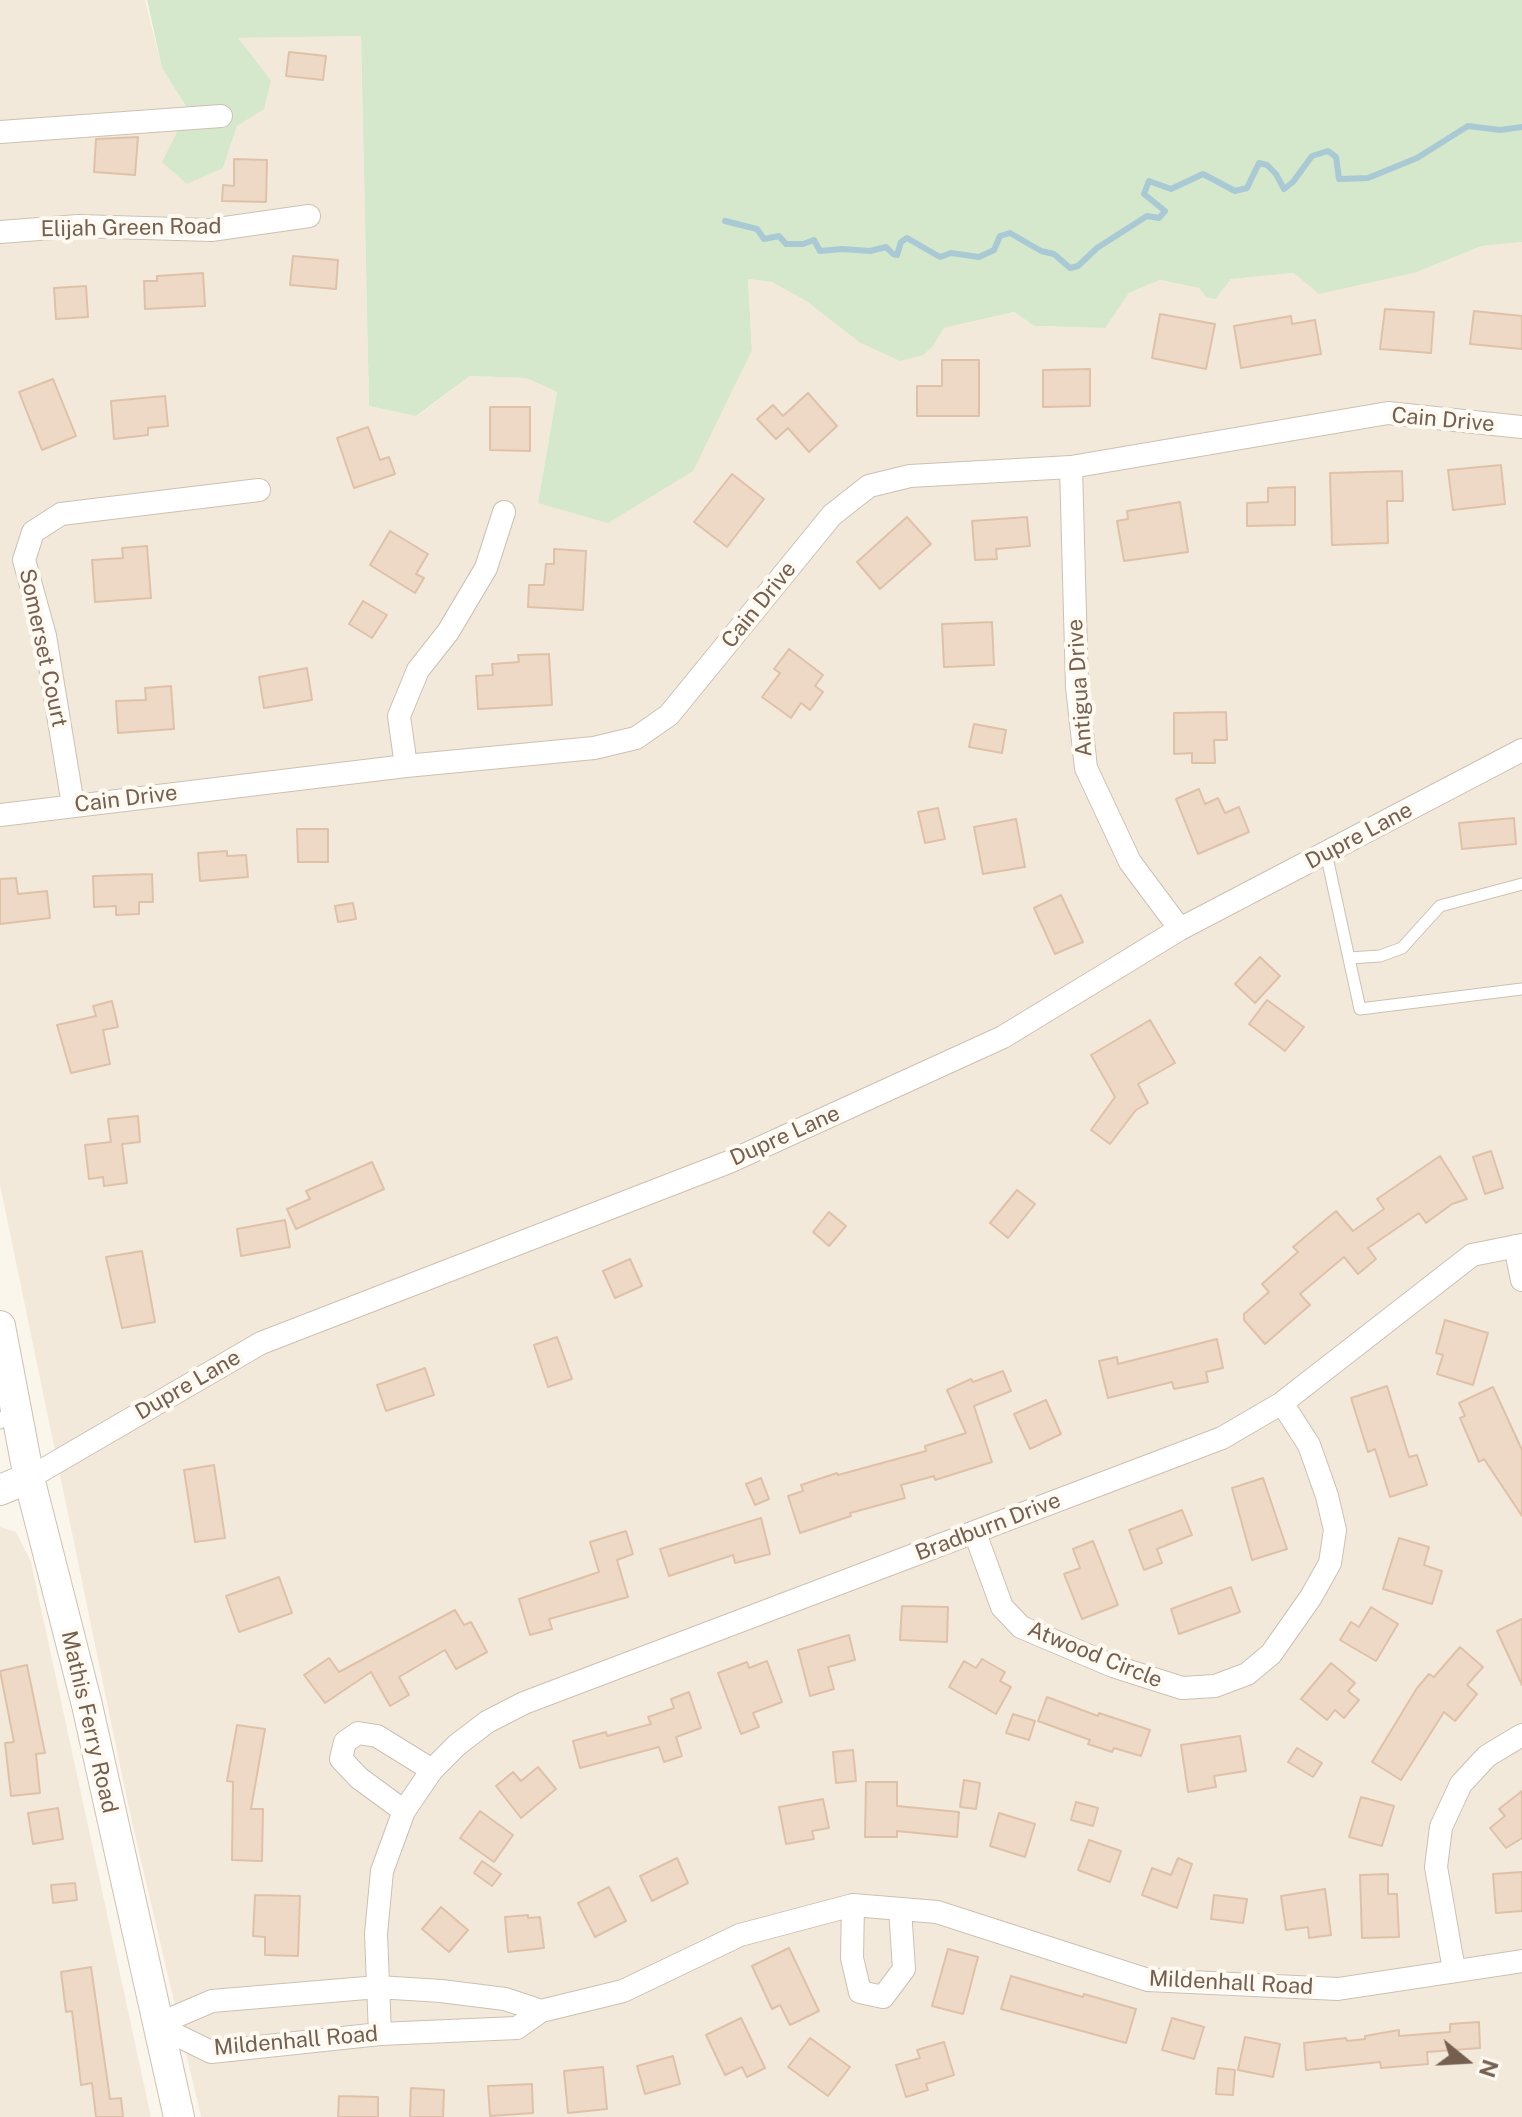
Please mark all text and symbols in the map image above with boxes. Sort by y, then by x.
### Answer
street label: Elijah Green Road [40,213,222,243]
street label: Cain Drive [1390,402,1496,438]
street label: Cain Drive [716,557,802,653]
street label: Somerset Court [13,566,73,730]
street label: Antigua Drive [1062,618,1098,758]
street label: Cain Drive [73,780,179,818]
street label: Dupre Lane [1301,797,1417,875]
street label: Dupre Lane [726,1100,844,1172]
street label: Dupre Lane [131,1344,245,1426]
street label: Bradburn Drive [912,1487,1064,1567]
street label: Atwood Circle [1024,1616,1166,1694]
street label: Mathis Ferry Road [55,1628,123,1816]
street label: Mildenhall Road [1148,1966,1314,2000]
street label: Mildenhall Road [213,2021,379,2061]
north arrow [1426,2021,1506,2101]
text: N [1474,2056,1504,2081]

